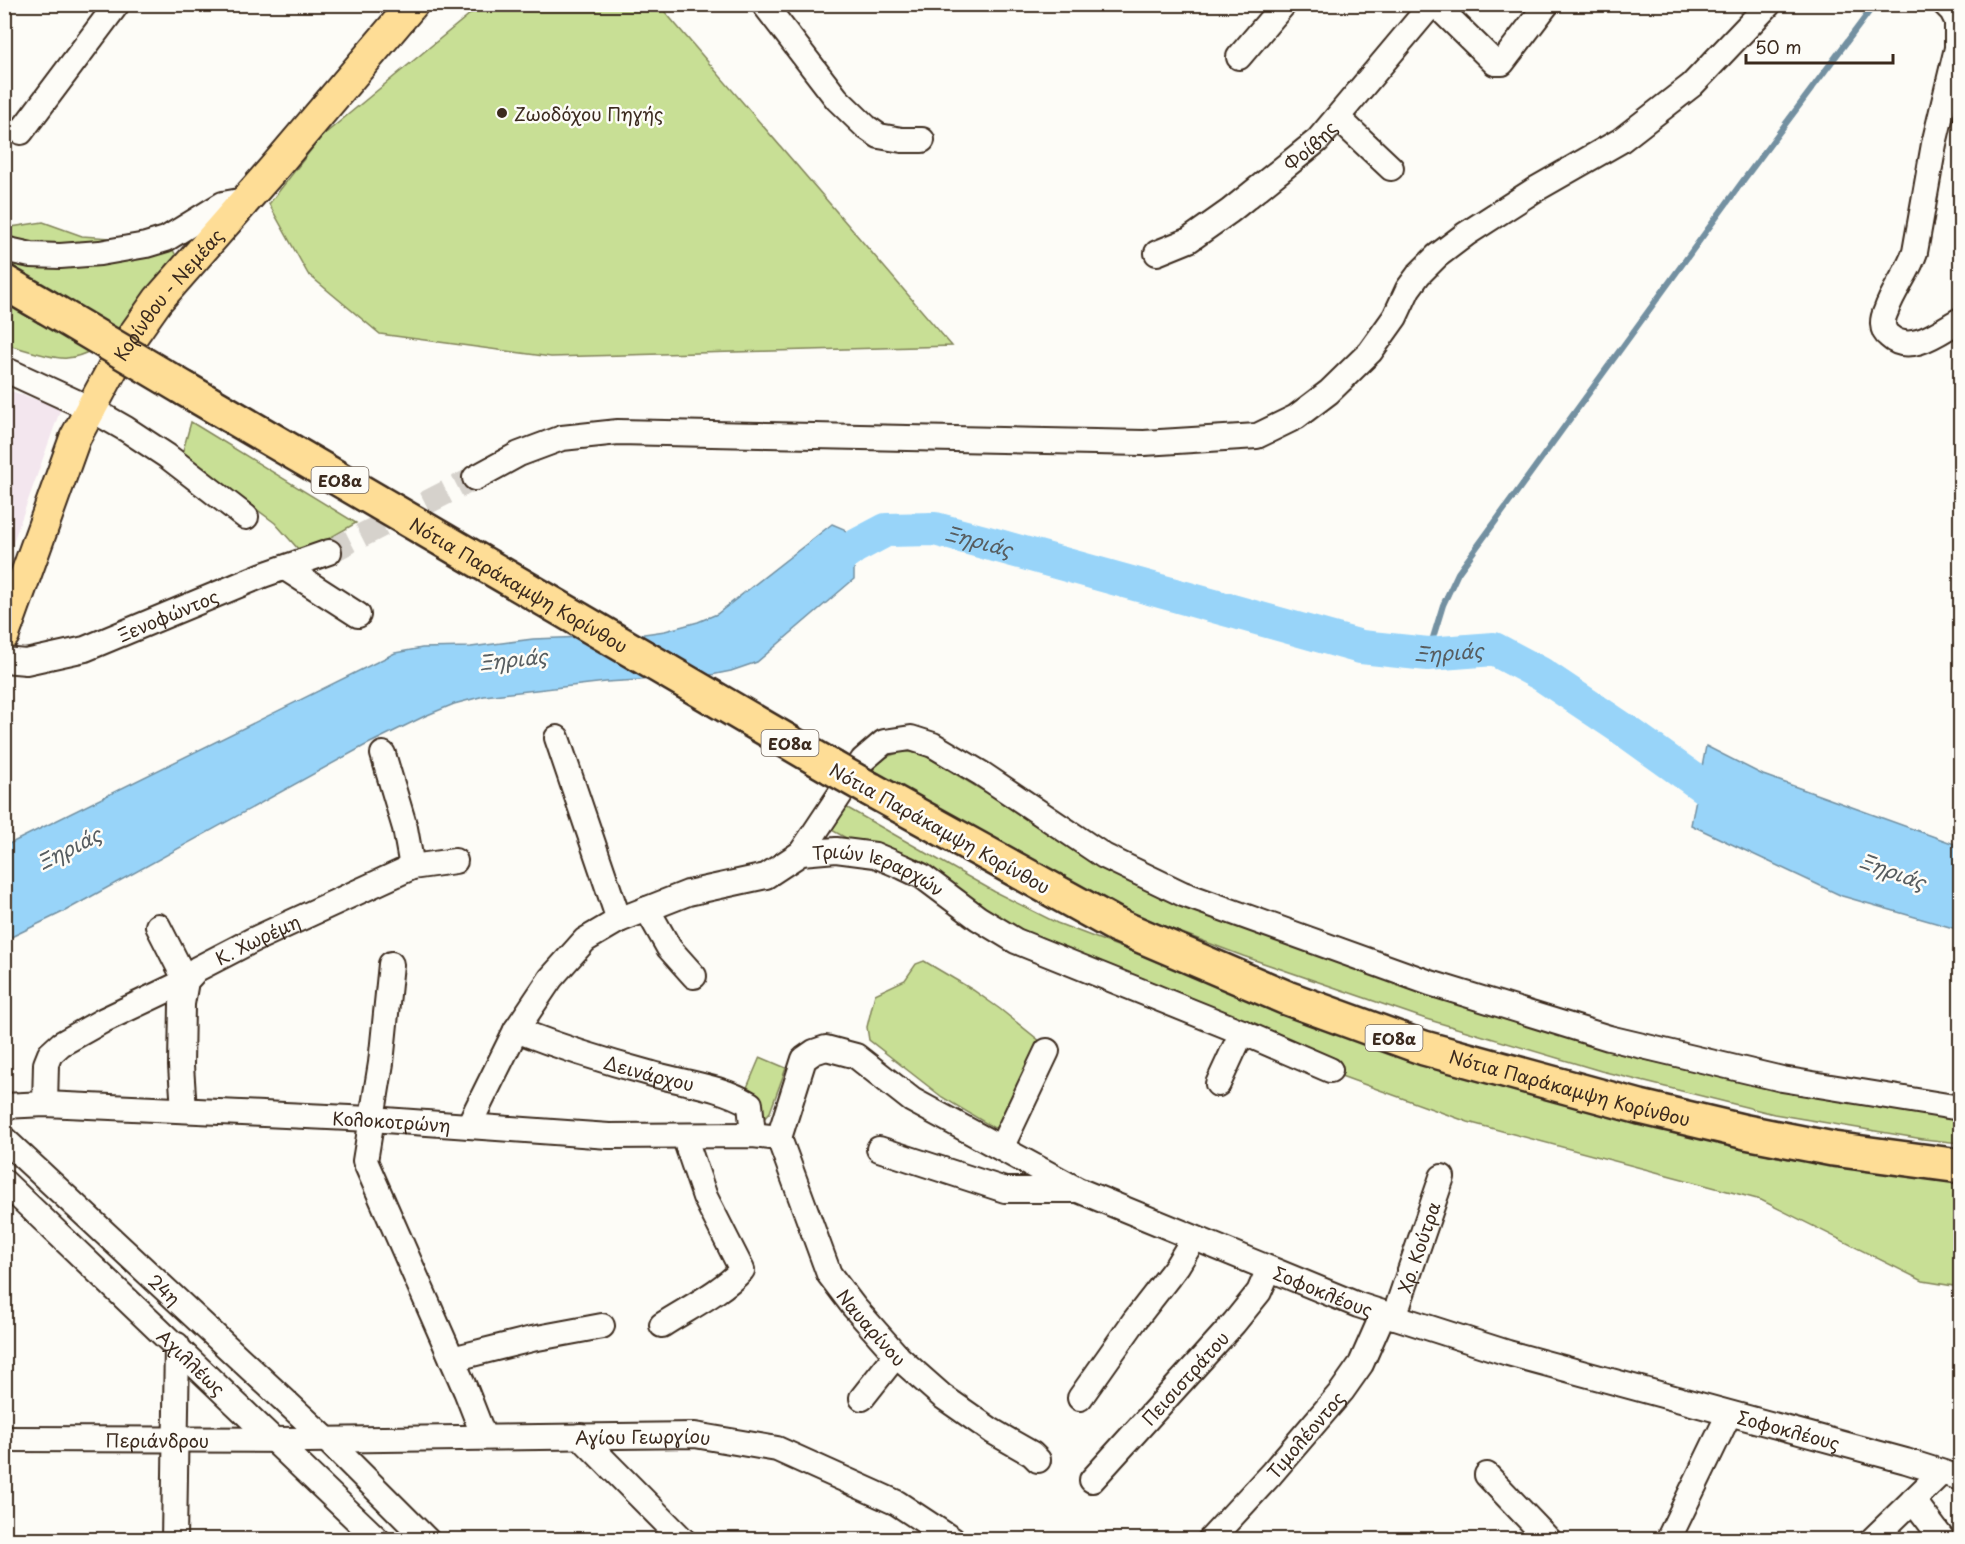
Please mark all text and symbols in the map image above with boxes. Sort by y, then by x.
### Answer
scale bar [1746,27,1893,65]
text: 50 m [1755,33,1802,60]
place label: Ζωοδόχου Πηγής [514,100,663,127]
marker: Ζωοδόχου Πηγής [495,106,509,120]
street label: Φοίβης [1277,115,1342,177]
street label: Κορίνθου - Νεμέας [106,222,229,365]
road number: ΕΟ8α [312,467,368,493]
street label: Νότια Παράκαμψη Κορίνθου [405,510,633,659]
water label: Ξηριάς [942,517,1018,565]
street label: Ξενοφώντος [113,582,222,648]
water label: Ξηριάς [1413,635,1486,669]
water label: Ξηριάς [477,640,550,677]
road number: ΕΟ8α [762,730,818,756]
street label: Νότια Παράκαμψη Κορίνθου [825,756,1055,900]
water label: Ξηριάς [32,818,108,877]
street label: Τριών Ιεραρχών [811,836,950,902]
water label: Ξηριάς [1856,845,1932,897]
street label: Κ. Χωρέμη [210,907,304,971]
road number: ΕΟ8α [1366,1025,1422,1051]
street label: Νότια Παράκαμψη Κορίνθου [1446,1042,1693,1132]
street label: Δεινάρχου [601,1048,697,1097]
street label: Κολοκοτρώνη [332,1104,452,1138]
street label: Χρ. Κούτρα [1390,1198,1446,1296]
street label: Σοφοκλέους [1270,1258,1376,1322]
street label: 24η [143,1267,187,1311]
street label: Ναυαρίνου [831,1283,912,1372]
street label: Αχιλλέως [152,1322,232,1401]
street label: Πεισιστράτου [1135,1325,1234,1431]
street label: Τιμολέοντος [1260,1385,1350,1484]
street label: Σοφοκλέους [1735,1402,1843,1456]
street label: Αγίου Γεωργίου [575,1421,713,1451]
street label: Περιάνδρου [105,1426,209,1453]

